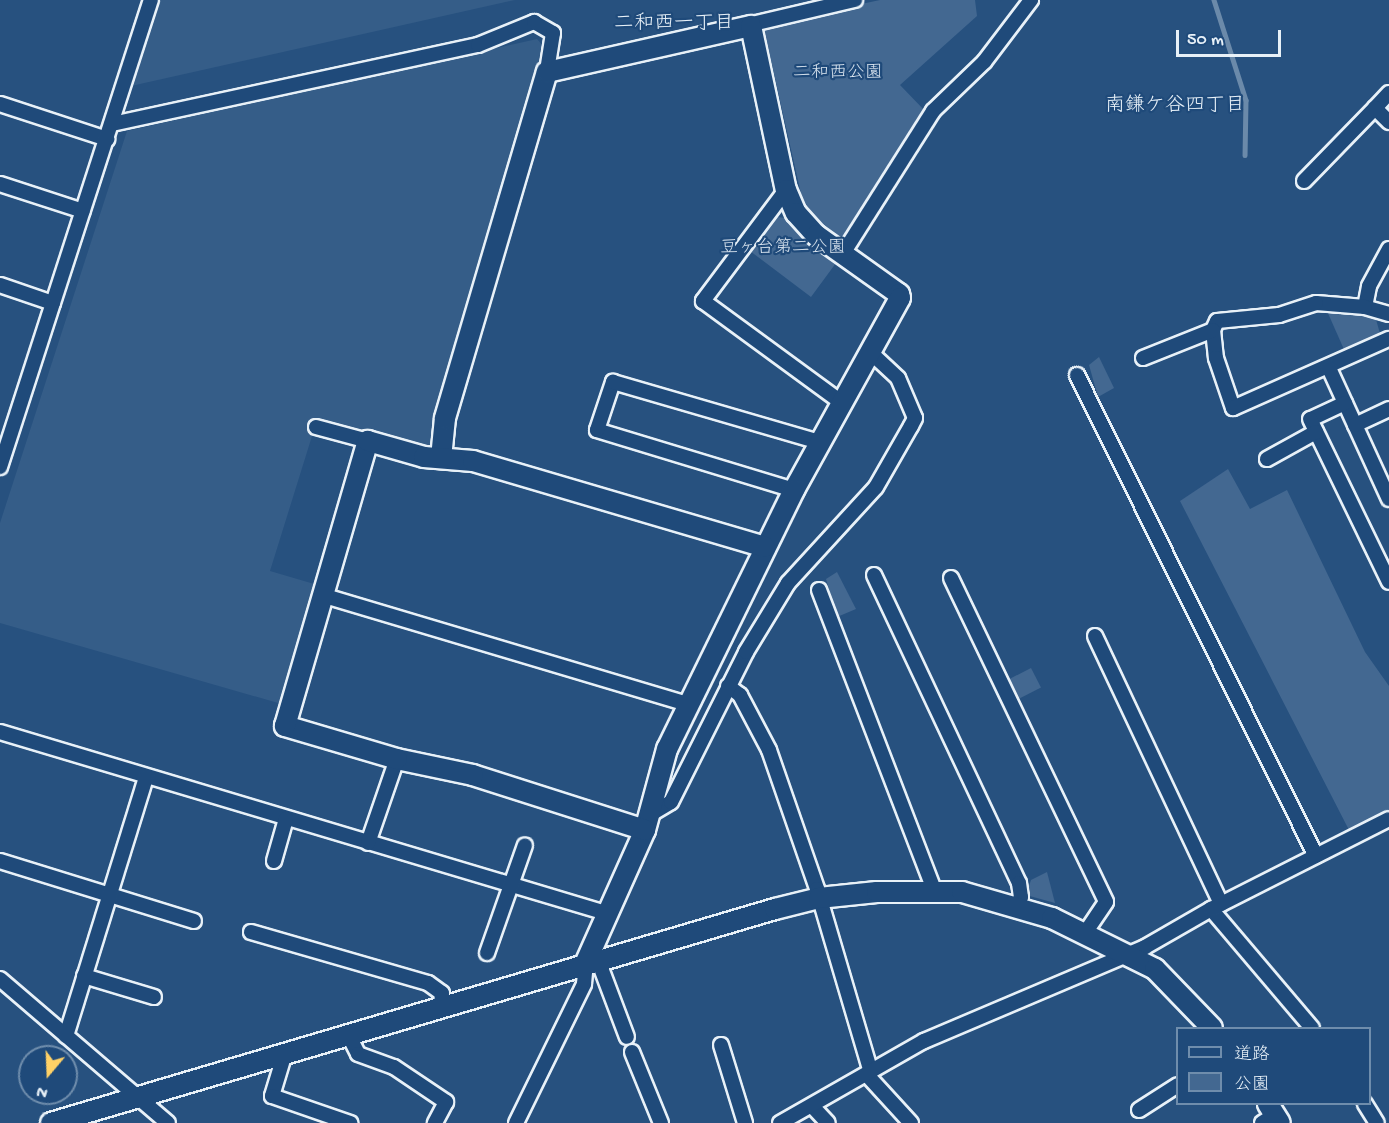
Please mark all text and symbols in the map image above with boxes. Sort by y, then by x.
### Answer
district label: 二和西一丁目 [614,12,734,36]
scale bar [1179,18,1284,56]
text: 50 m [1187,30,1224,51]
park label: 二和西公園 [793,63,883,85]
district label: 南鎌ケ谷四丁目 [1105,94,1245,118]
park label: 豆ヶ台第二公園 [720,238,846,260]
legend [1176,1027,1371,1105]
north arrow [18,1045,78,1105]
text: 道路 [1234,1045,1270,1066]
text: 公園 [1234,1075,1270,1096]
text: N [35,1080,51,1101]

